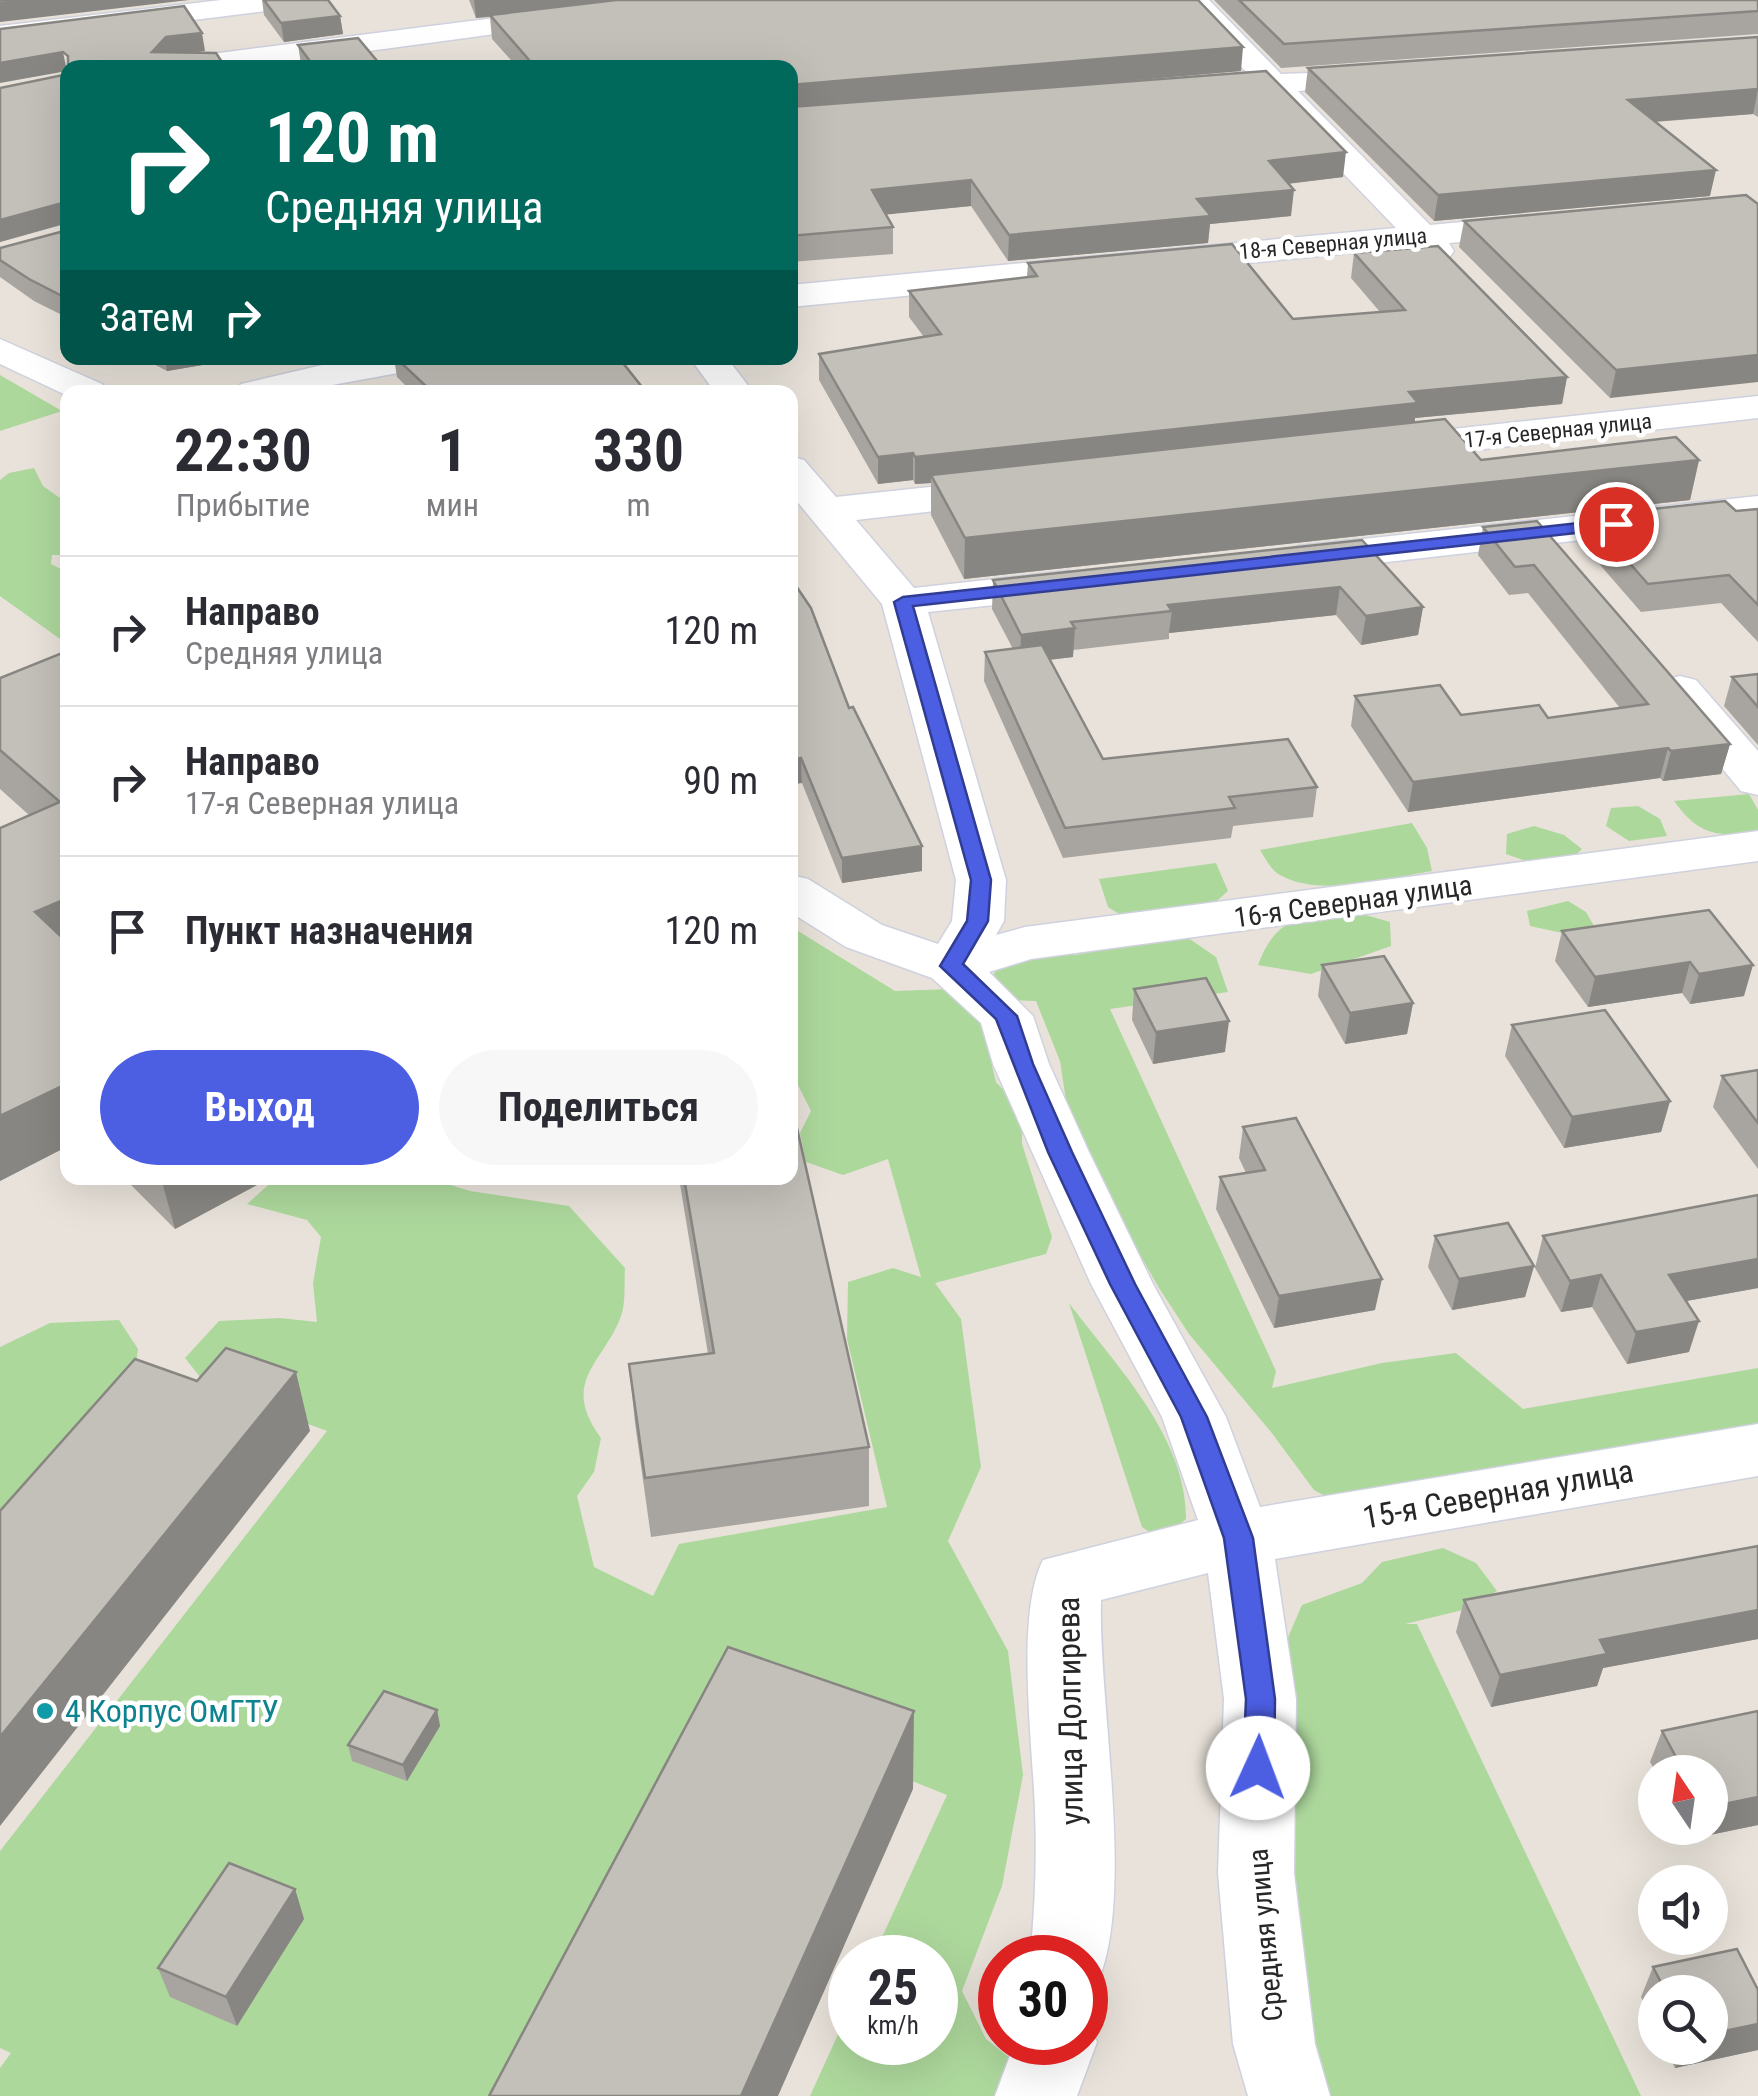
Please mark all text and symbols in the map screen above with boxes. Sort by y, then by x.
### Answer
text: 120 m [265,97,439,179]
icon: right [100,100,230,230]
text: Средняя улица [265,181,543,234]
street label: 18-я Северная улица [1238,223,1428,264]
icon: right [215,290,270,345]
text: Затем [100,296,195,340]
street label: 17-я Северная улица [1463,408,1653,453]
text: 22:30 [174,415,312,486]
text: 1 [437,415,468,486]
text: 330 [593,415,684,486]
pin [1574,482,1659,567]
text: Прибытие [176,486,310,524]
text: мин [426,486,479,524]
text: m [626,486,651,524]
icon: arrive [1589,497,1644,552]
text: Направо [185,590,320,634]
icon: right [100,604,155,659]
text: 120 m [664,609,758,653]
text: Средняя улица [185,634,383,672]
text: Направо [185,740,320,784]
icon: right [100,754,155,809]
text: 90 m [683,759,758,803]
text: 17-я Северная улица [185,784,459,822]
street label: 16-я Северная улица [1232,868,1474,935]
icon: arrive [100,904,155,959]
text: Пункт назначения [185,909,474,953]
text: 120 m [664,909,758,953]
button: Выход [100,1050,419,1165]
button: Поделиться [439,1050,758,1165]
street label: 15-я Северная улица [1360,1451,1636,1537]
street label: улица Долгирева [1049,1596,1091,1826]
place label: 4 Корпус ОмГТУ [65,1692,279,1730]
marker: 4 Корпус ОмГТУ [34,1700,56,1722]
position arrow [1206,1716,1310,1820]
north arrow [1638,1755,1728,1845]
map controls [1638,1755,1728,2065]
street label: Средняя улица [1242,1847,1289,2023]
button: sound [1638,1865,1728,1955]
speed limit sign: 30 [978,1935,1108,2065]
text: 25 [868,1959,918,2017]
button: search [1638,1975,1728,2065]
text: km/h [867,2011,919,2040]

